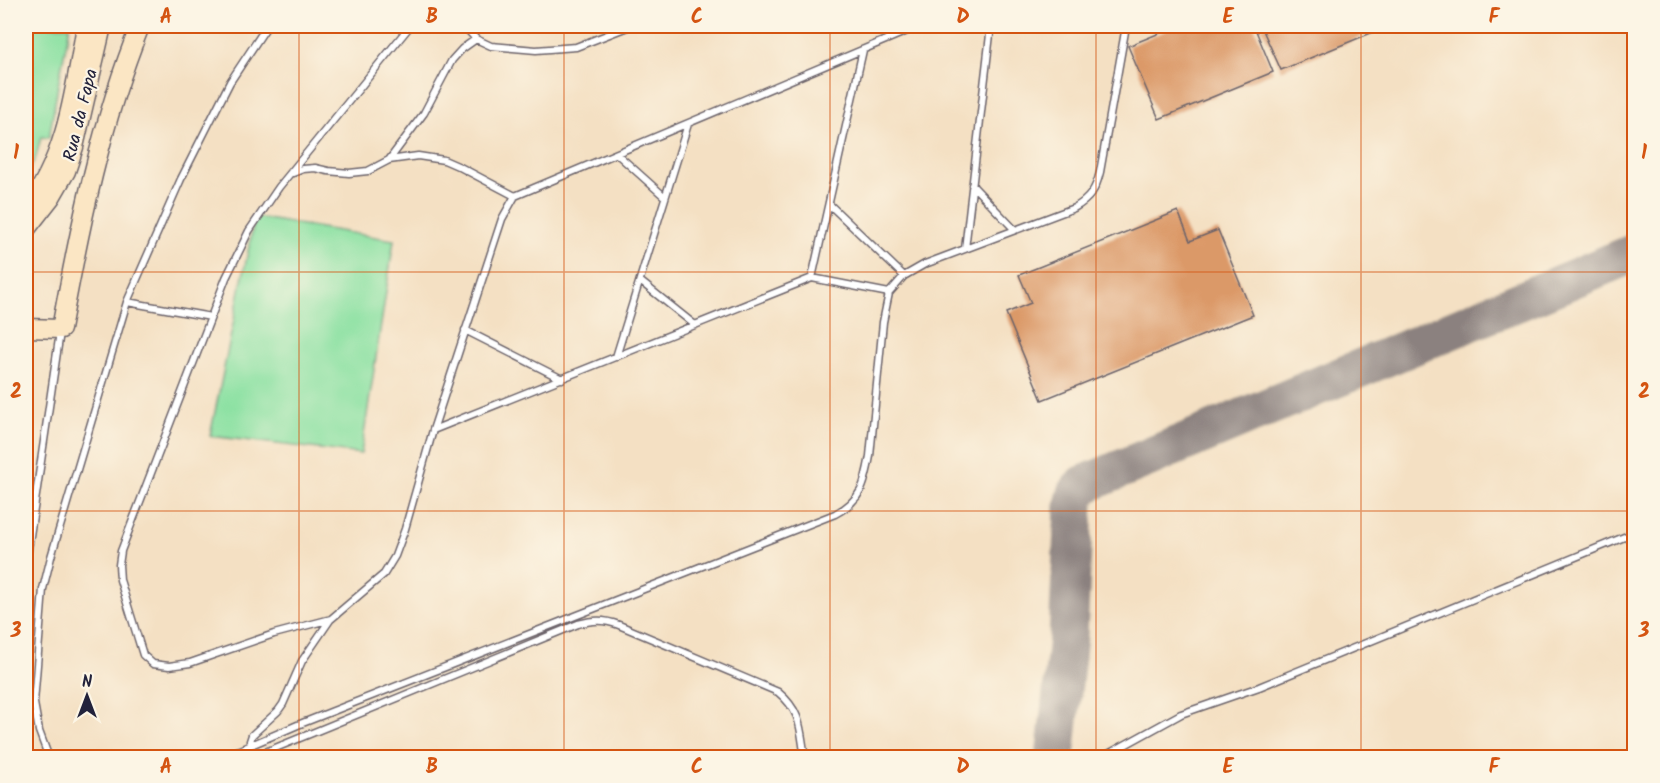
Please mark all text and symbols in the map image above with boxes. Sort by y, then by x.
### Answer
text: A [160,2,172,34]
text: B [426,2,438,34]
text: C [691,2,703,34]
text: D [956,2,970,34]
text: E [1222,2,1234,34]
text: F [1489,2,1501,34]
street label: Rua da Fapa [56,66,107,165]
text: 1 [13,138,19,170]
text: 1 [1641,138,1647,170]
text: 2 [10,377,22,409]
text: 2 [1638,377,1650,409]
text: 3 [10,616,22,648]
text: 3 [1638,616,1650,648]
north arrow [57,666,117,726]
text: N [82,670,92,695]
text: A [160,752,172,783]
text: B [426,752,438,783]
text: C [691,752,703,783]
text: D [956,752,970,783]
text: E [1222,752,1234,783]
text: F [1489,752,1501,783]

